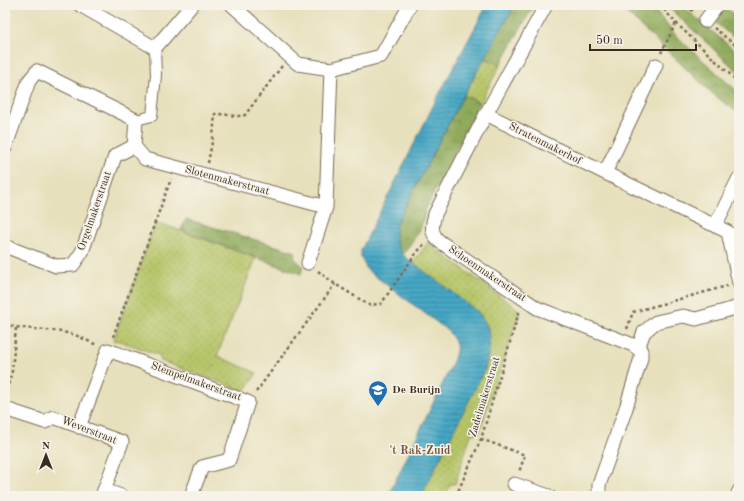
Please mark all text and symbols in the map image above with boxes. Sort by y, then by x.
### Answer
scale bar [590,26,696,52]
text: 50 m [596,34,623,47]
street label: Stratenmakerhof [507,121,583,167]
street label: Slotenmakerstraat [183,164,271,198]
street label: Orgelmakerstraat [76,170,114,252]
street label: Schoenmakerstraat [446,244,528,304]
street label: Zadelmakerstraat [468,355,503,439]
street label: Stempelmakerstraat [149,360,243,404]
school or university icon: De Burijn [367,379,389,407]
place label: De Burijn [392,385,440,396]
street label: Weverstraat [60,415,118,447]
north arrow [26,435,66,475]
text: N [42,441,51,452]
district label: 't Rak-Zuid [389,445,451,457]

